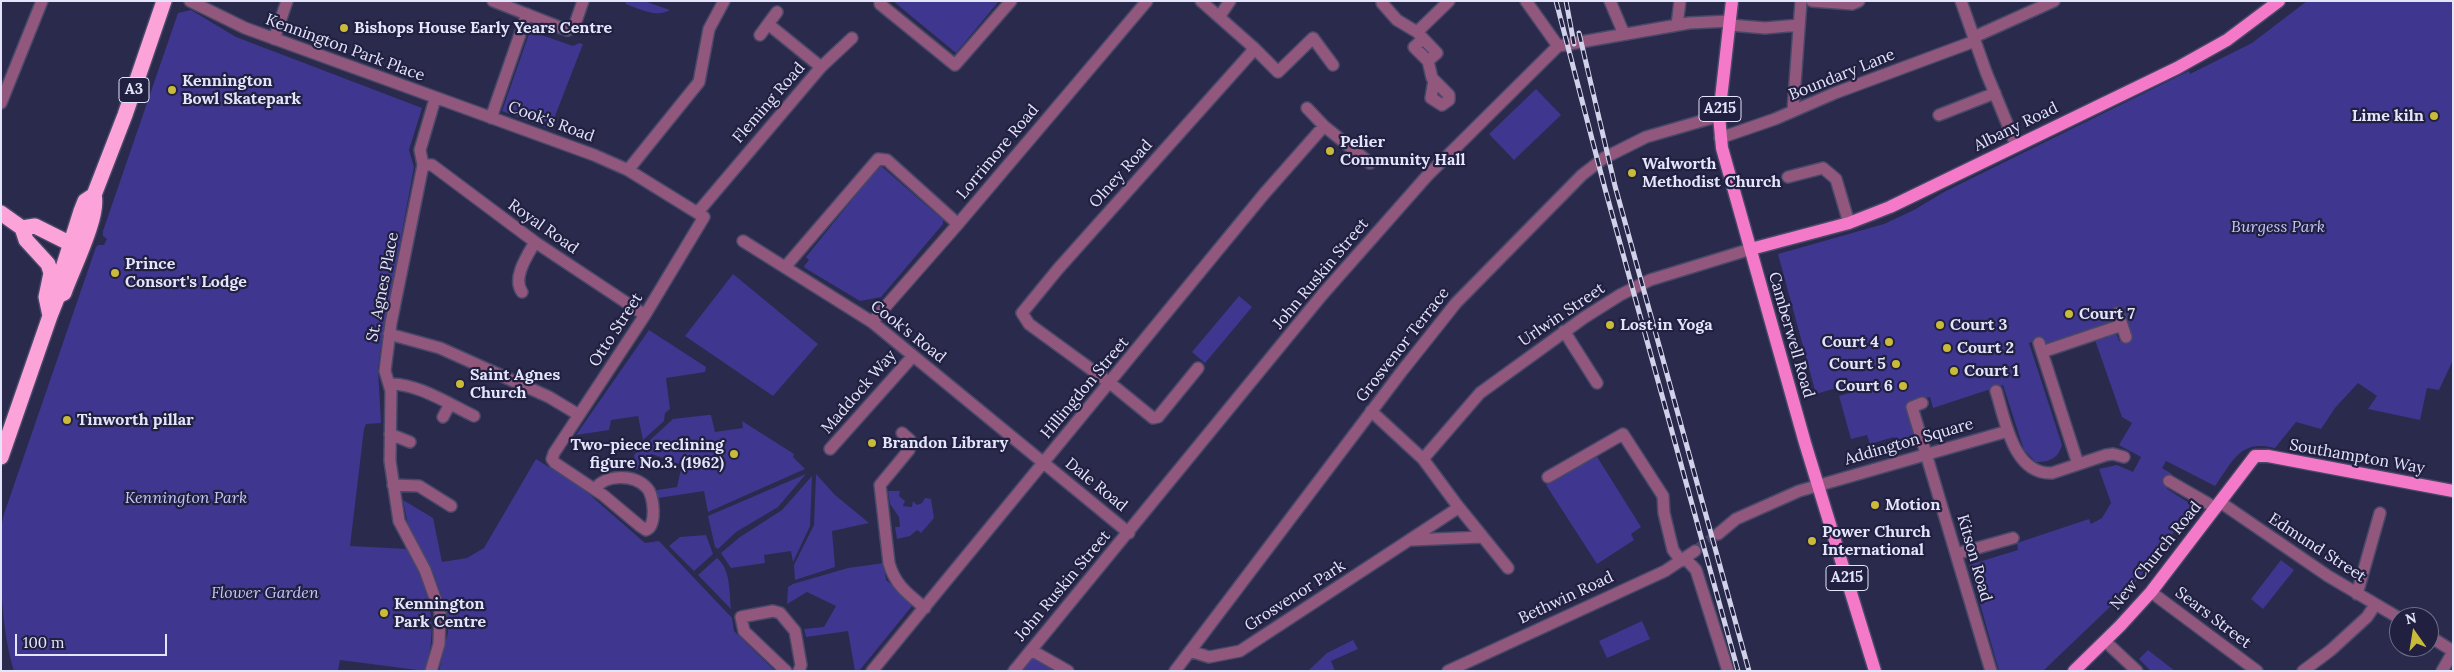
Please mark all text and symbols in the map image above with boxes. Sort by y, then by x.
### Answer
street label: Kennington Park Place [263,10,427,86]
place label: Bishops House Early Years Centre [354,18,612,38]
marker: Bishops House Early Years Centre [338,22,350,34]
street label: Boundary Lane [1786,45,1898,105]
street label: Fleming Road [729,59,809,147]
place label: Kennington Bowl Skatepark [182,71,301,109]
road number: A3 [119,78,149,102]
marker: Kennington Bowl Skatepark [166,84,178,96]
road number: A215 [1699,96,1741,122]
street label: Cook's Road [505,97,597,147]
street label: Albany Road [1971,98,2061,156]
street label: Lorrimore Road [953,101,1043,203]
place label: Lime kiln [2352,106,2424,126]
marker: Lime kiln [2428,110,2440,122]
place label: Pelier Community Hall [1340,132,1465,170]
street label: Olney Road [1085,136,1157,212]
marker: Pelier Community Hall [1324,145,1336,157]
place label: Walworth Methodist Church [1642,154,1781,192]
marker: Walworth Methodist Church [1626,167,1638,179]
street label: Royal Road [504,196,582,258]
street label: John Ruskin Street [1269,215,1373,333]
park label: Burgess Park [2231,217,2325,237]
street label: St. Agnes Place [363,230,403,344]
place label: Prince Consort's Lodge [125,254,247,292]
marker: Prince Consort's Lodge [109,267,121,279]
street label: Camberwell Road [1764,270,1818,400]
street label: Urlwin Street [1515,279,1609,351]
street label: Grosvenor Terrace [1352,284,1454,406]
street label: Otto Street [585,289,647,371]
street label: Cook's Road [866,297,950,367]
place label: Court 7 [2079,304,2135,324]
marker: Court 7 [2063,308,2075,320]
place label: Lost in Yoga [1620,315,1713,335]
place label: Court 3 [1950,315,2007,335]
marker: Lost in Yoga [1604,319,1616,331]
marker: Court 3 [1934,319,1946,331]
place label: Court 4 [1822,332,1879,352]
street label: Hillingdon Street [1037,333,1133,443]
marker: Court 4 [1883,336,1895,348]
place label: Court 2 [1957,338,2014,358]
marker: Court 2 [1941,342,1953,354]
street label: Maddock Way [817,346,901,438]
place label: Court 5 [1829,354,1886,374]
marker: Court 5 [1890,358,1902,370]
place label: Court 1 [1964,361,2019,381]
place label: Saint Agnes Church [470,365,560,403]
marker: Court 1 [1948,365,1960,377]
place label: Court 6 [1835,376,1893,396]
marker: Saint Agnes Church [454,378,466,390]
marker: Court 6 [1897,380,1909,392]
place label: Tinworth pillar [77,410,194,430]
marker: Tinworth pillar [61,414,73,426]
street label: Addington Square [1842,414,1976,470]
place label: Brandon Library [882,433,1008,453]
place label: Two-piece reclining figure No.3. (1962) [570,435,724,473]
street label: Southampton Way [2288,436,2426,478]
marker: Brandon Library [866,437,878,449]
marker: Two-piece reclining figure No.3. (1962) [728,448,740,460]
street label: Dale Road [1061,454,1131,516]
park label: Kennington Park [125,488,247,508]
place label: Motion [1885,495,1940,515]
street label: New Church Road [2106,498,2206,614]
marker: Motion [1869,499,1881,511]
street label: Edmund Street [2265,509,2369,587]
street label: Kitson Road [1952,512,1996,604]
place label: Power Church International [1822,522,1931,560]
street label: John Ruskin Street [1011,527,1115,645]
marker: Power Church International [1806,535,1818,547]
street label: Grosvenor Park [1241,556,1349,636]
road number: A215 [1826,566,1868,590]
street label: Bethwin Road [1515,568,1617,628]
park label: Flower Garden [211,583,319,603]
street label: Sears Street [2171,583,2255,653]
place label: Kennington Park Centre [394,594,486,632]
marker: Kennington Park Centre [378,607,390,619]
north arrow [2389,607,2439,657]
text: N [2404,608,2418,628]
scale bar [18,624,170,656]
text: 100 m [23,633,64,652]

